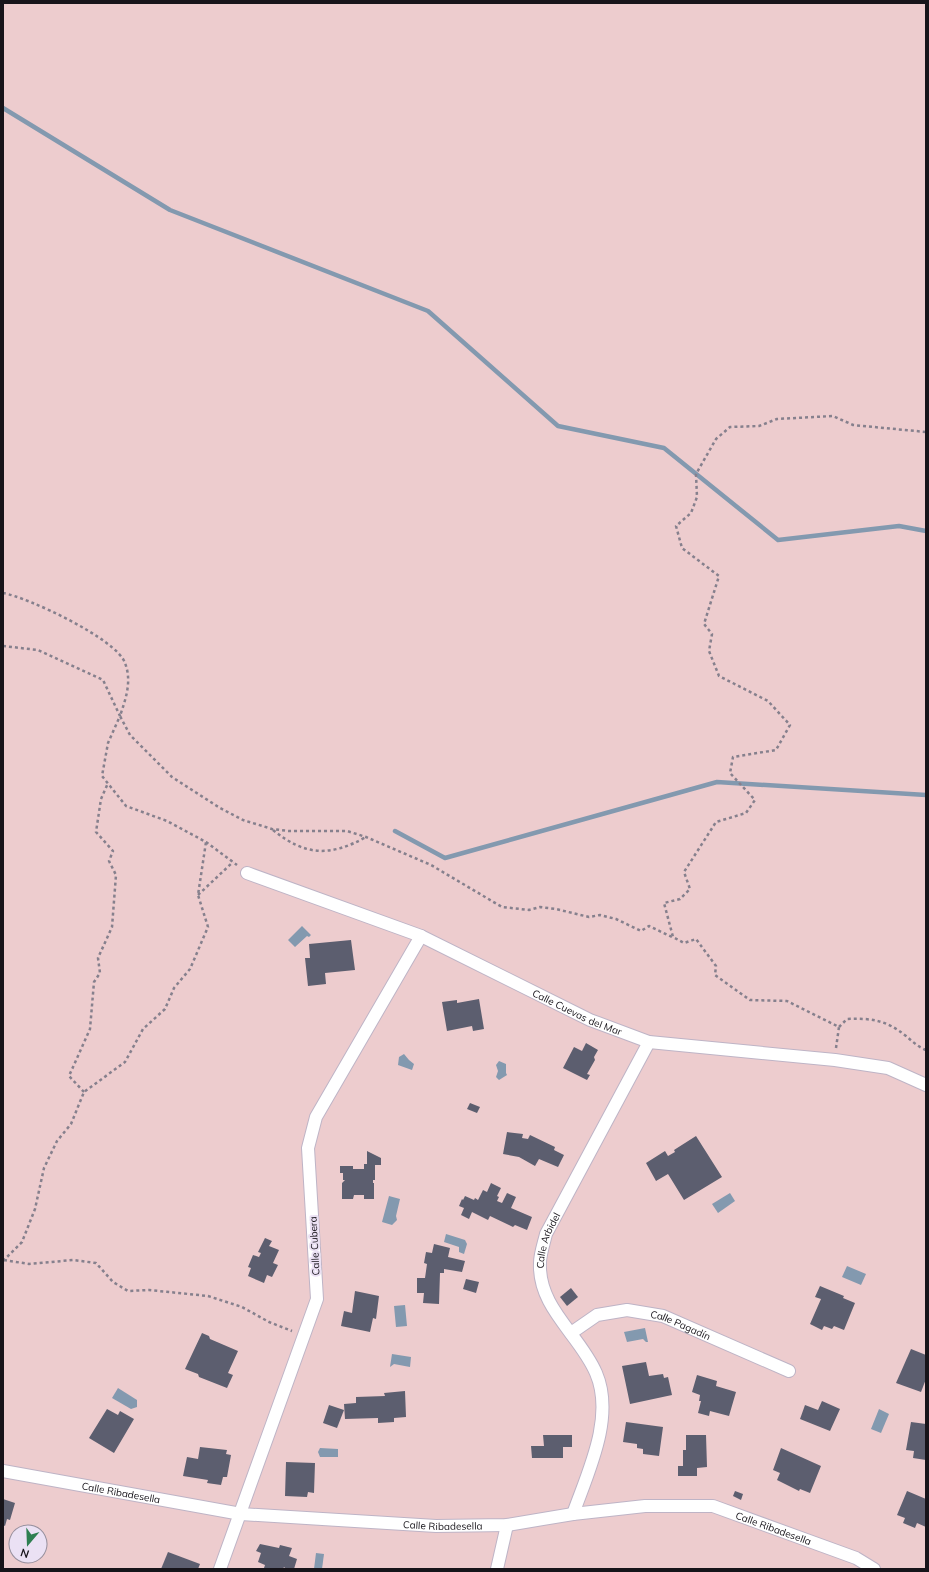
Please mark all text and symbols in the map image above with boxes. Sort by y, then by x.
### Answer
street label: Calle Cuevas del Mar [530,986,624,1038]
street label: Calle Arbidel [534,1210,563,1269]
street label: Calle Cubera [306,1216,323,1276]
street label: Calle Pagadín [649,1308,713,1343]
street label: Calle Ribadesella [81,1479,161,1506]
street label: Calle Ribadesella [734,1509,813,1548]
street label: Calle Ribadesella [403,1518,483,1533]
north arrow [8,1524,48,1564]
text: N [19,1545,31,1561]

